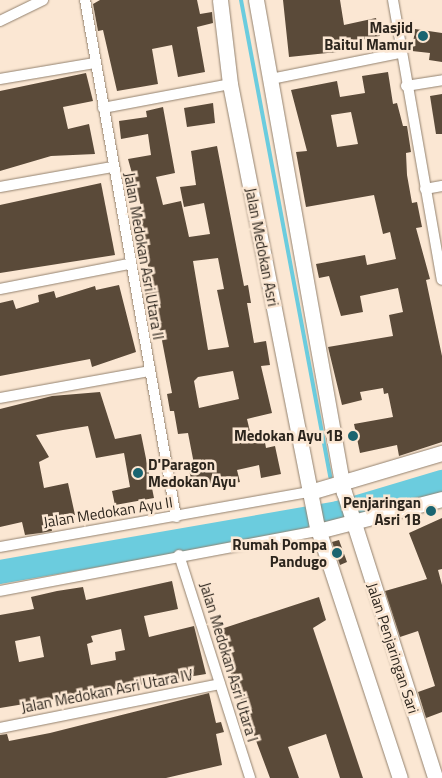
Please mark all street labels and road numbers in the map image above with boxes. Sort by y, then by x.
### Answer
street label: Jalan Medokan Asri Utara II [120,171,168,341]
street label: Jalan Medokan Asri [242,186,282,308]
street label: Jalan Medokan Ayu II [42,493,174,531]
street label: Jalan Medokan Asri Utara I [196,580,262,744]
street label: Jalan Penjaringan Sari [363,580,423,716]
street label: Jalan Medokan Asri Utara IV [20,665,194,717]

